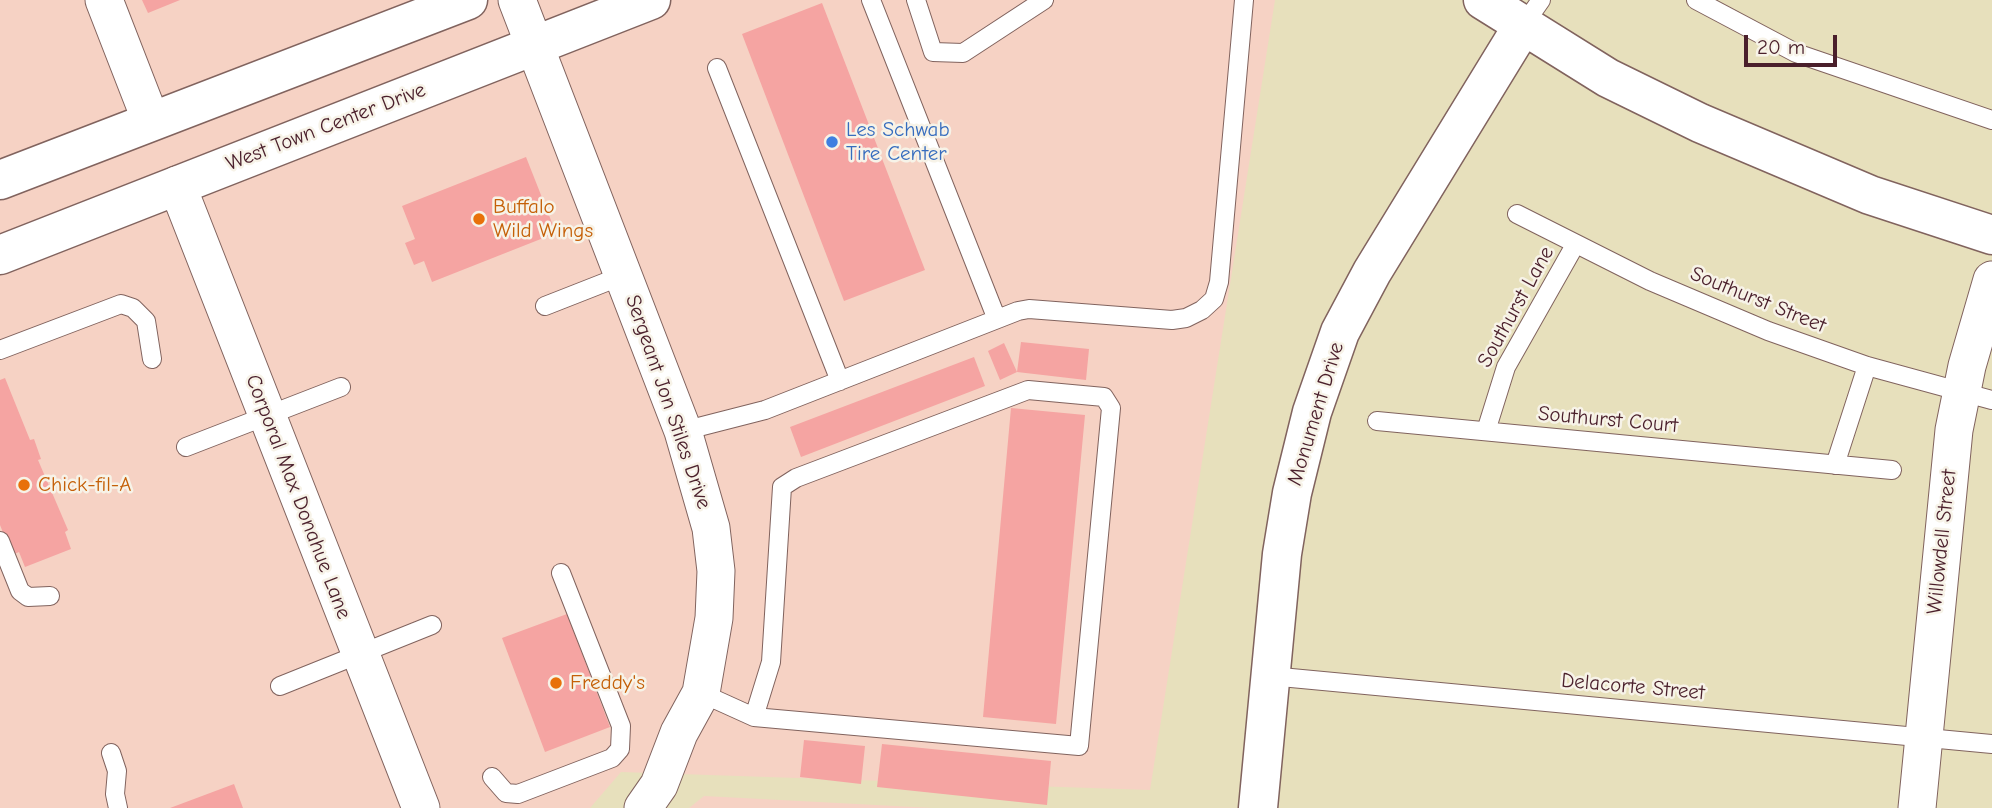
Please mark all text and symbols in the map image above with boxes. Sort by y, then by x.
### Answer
scale bar [1747,21,1840,65]
text: 20 m [1757,35,1805,59]
street label: West Town Center Drive [223,77,429,177]
place label: Les Schwab Tire Center [846,117,950,167]
marker: Les Schwab Tire Center [824,134,840,150]
place label: Buffalo Wild Wings [493,194,593,244]
marker: Buffalo Wild Wings [471,211,487,227]
street label: Southurst Lane [1472,242,1560,372]
street label: Southurst Street [1686,261,1830,339]
street label: Sergeant Jon Stiles Drive [620,292,716,512]
street label: Monument Drive [1282,339,1350,489]
street label: Corporal Max Donahue Lane [240,371,356,623]
street label: Southurst Court [1537,401,1679,439]
street label: Willowdell Street [1922,468,1962,616]
place label: Chick-fil-A [38,472,132,498]
marker: Chick-fil-A [16,477,32,493]
street label: Delacorte Street [1560,668,1706,706]
place label: Freddy's [570,670,645,696]
marker: Freddy's [548,675,564,691]

